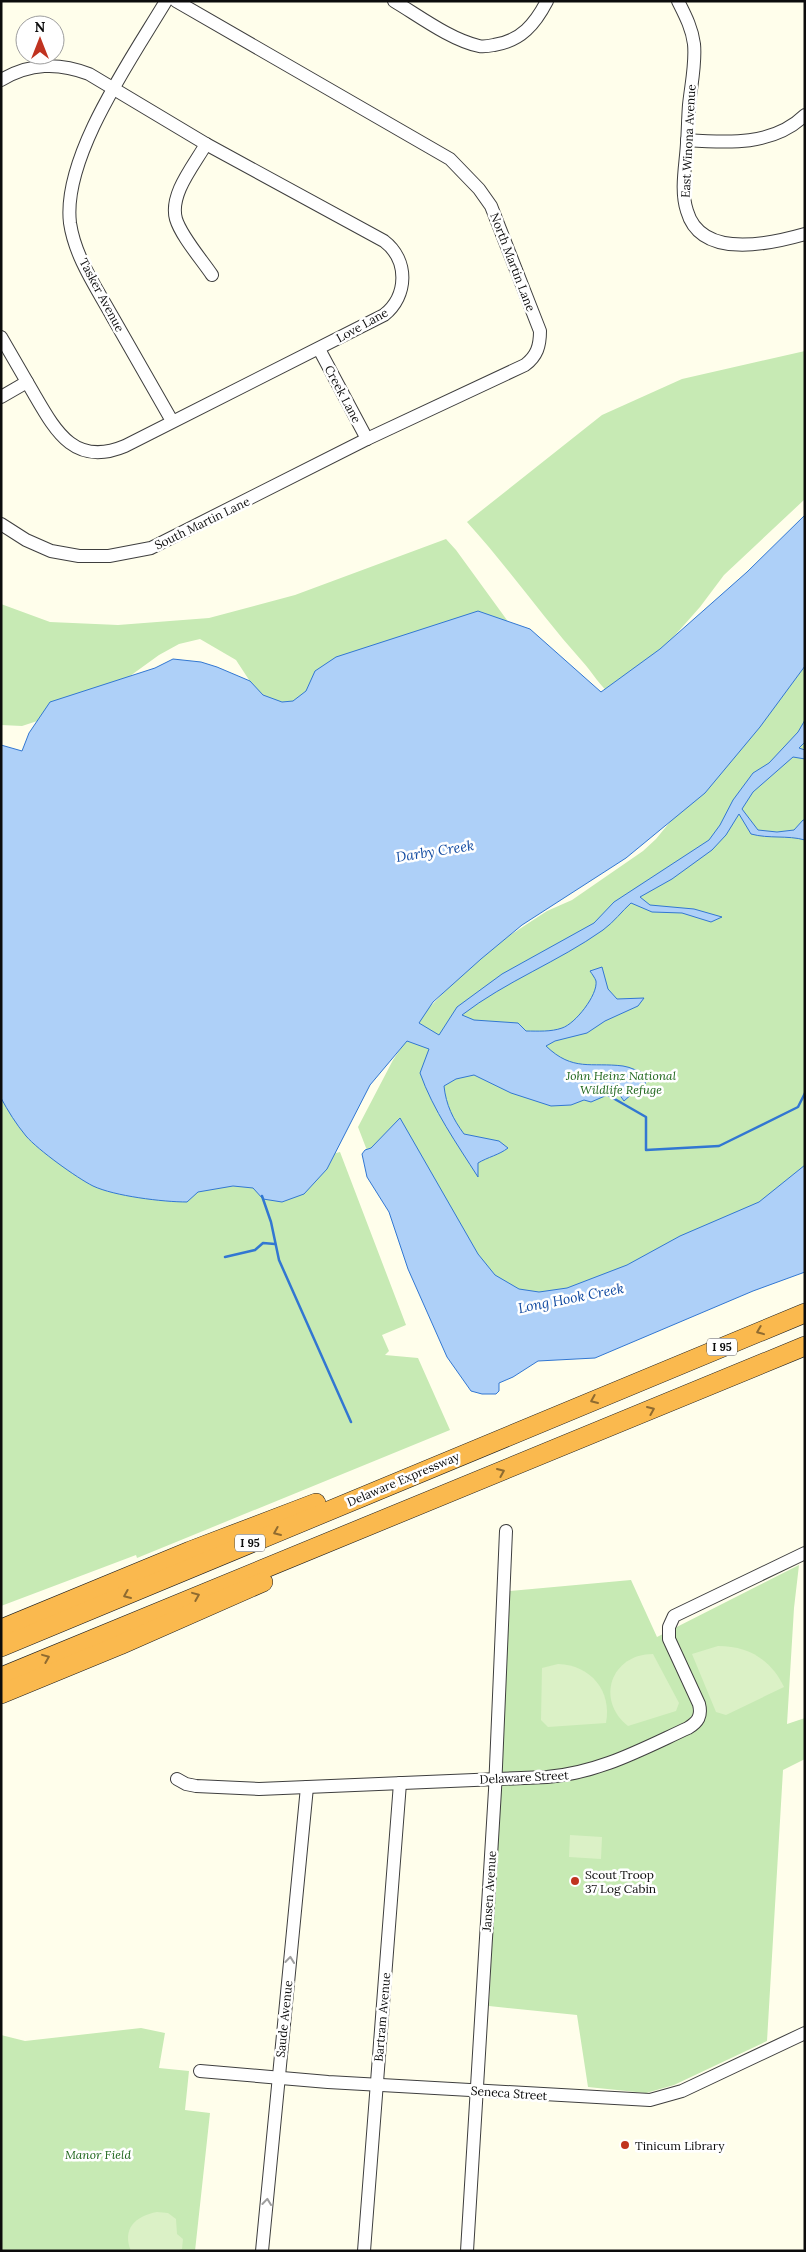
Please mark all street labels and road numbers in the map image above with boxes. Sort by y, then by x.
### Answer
street label: East Winona Avenue [678,83,698,198]
street label: North Martin Lane [487,211,539,314]
street label: Tasker Avenue [76,256,128,335]
street label: Love Lane [334,304,391,345]
street label: Creek Lane [322,363,365,426]
street label: South Martin Lane [152,493,253,553]
road number: I 95 [707,1338,737,1355]
street label: Delaware Expressway [344,1448,462,1510]
road number: I 95 [235,1535,265,1552]
street label: Delaware Street [479,1767,569,1787]
street label: Jansen Avenue [479,1850,499,1933]
street label: Bartram Avenue [371,1971,393,2062]
street label: Saude Avenue [272,1979,296,2058]
street label: Seneca Street [470,2083,548,2103]

